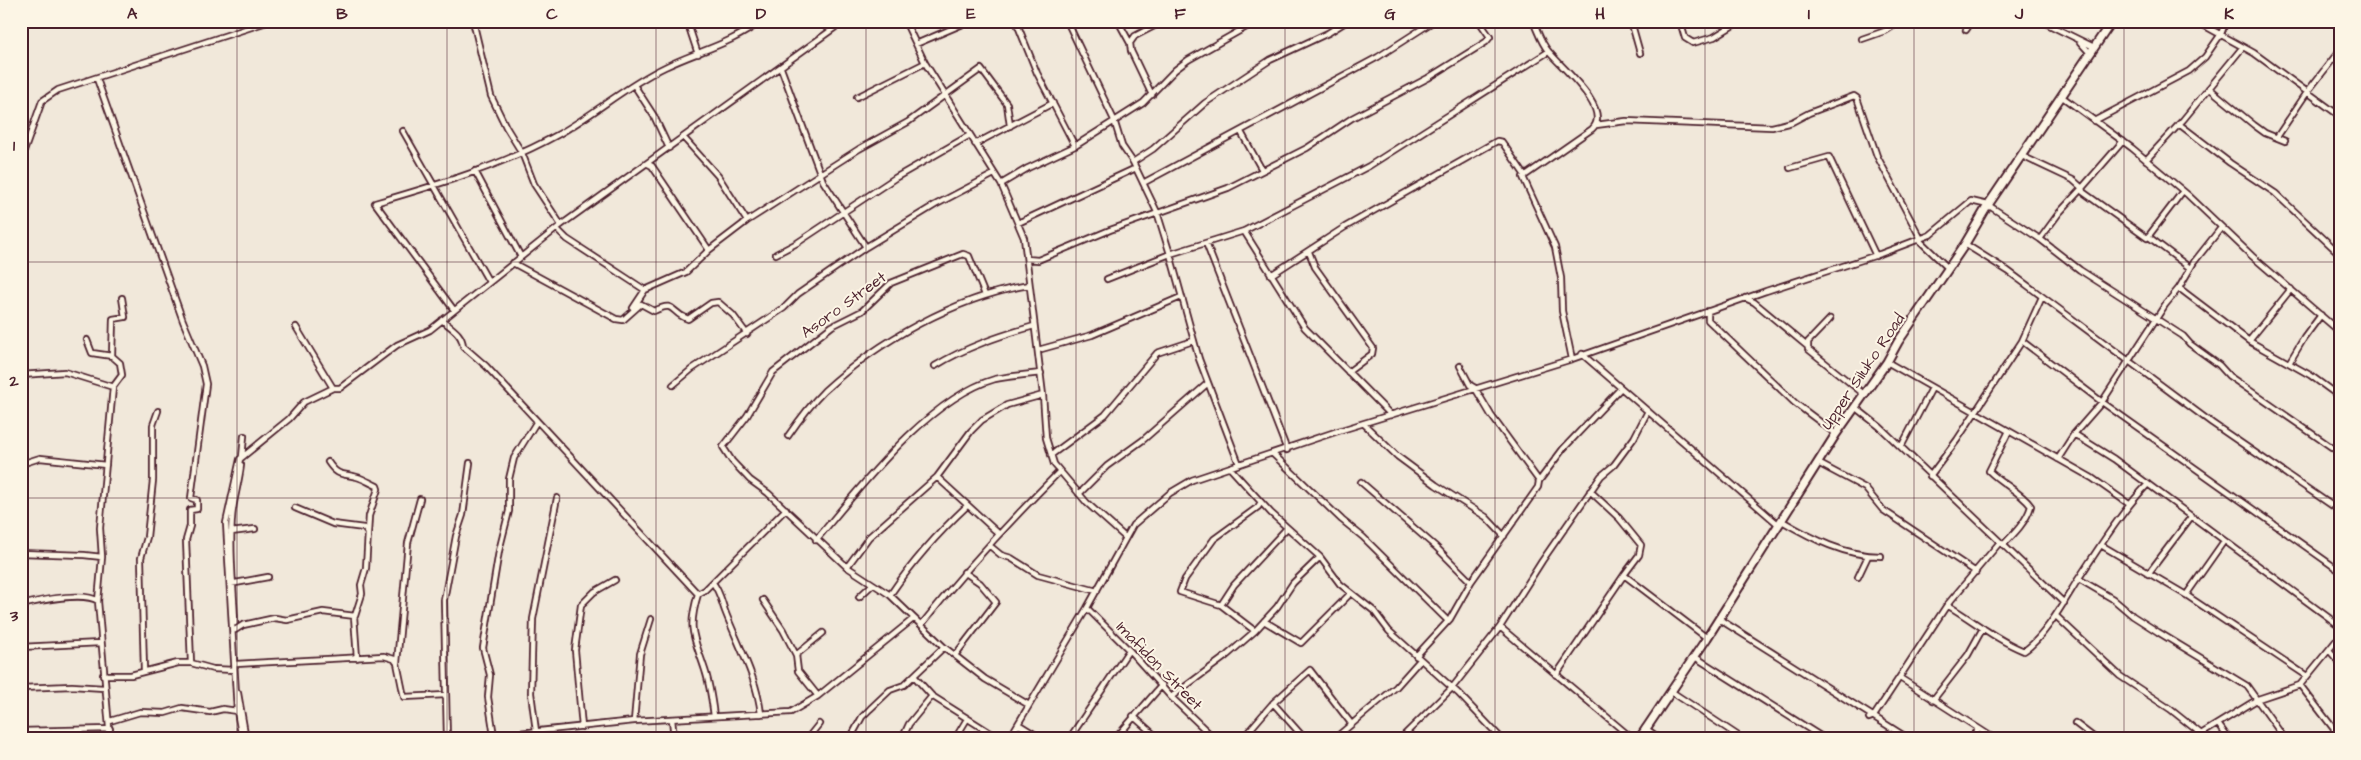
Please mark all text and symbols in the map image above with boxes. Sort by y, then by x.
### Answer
text: A [127,3,138,25]
text: B [336,3,348,25]
text: C [546,3,558,25]
text: D [756,3,767,25]
text: E [966,3,976,25]
text: F [1174,3,1186,25]
text: G [1384,3,1396,25]
text: H [1595,3,1605,25]
text: I [1808,3,1810,25]
text: J [2014,3,2024,25]
text: K [2224,3,2234,25]
text: 1 [13,135,16,157]
street label: Asoro Street [796,266,891,343]
street label: Upper Siluko Road [1816,309,1910,434]
text: 2 [8,370,19,392]
text: 3 [9,605,19,627]
street label: Imafidon Street [1111,616,1208,715]

